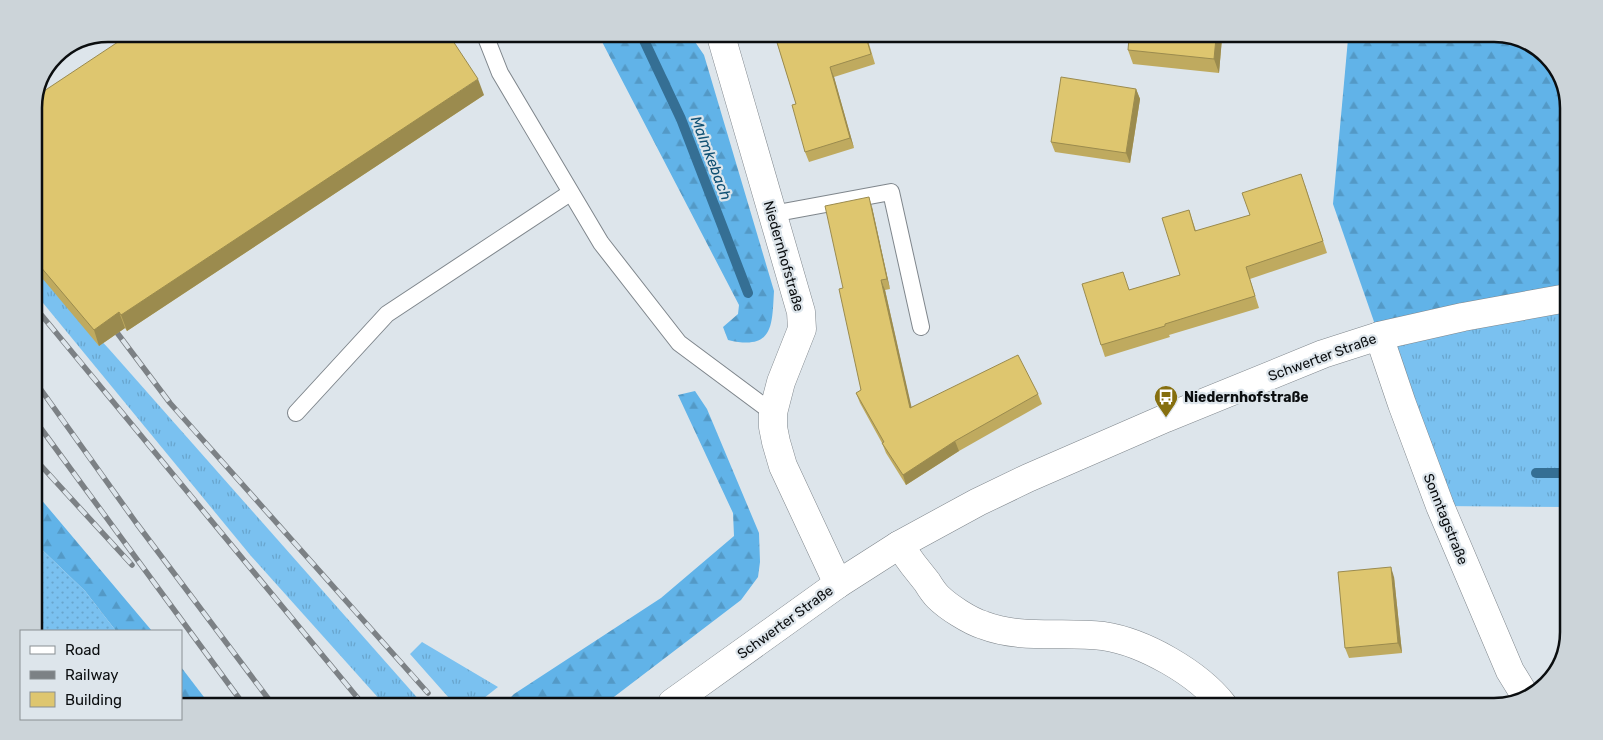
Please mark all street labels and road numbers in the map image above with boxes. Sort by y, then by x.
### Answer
street label: Niedernhofstraße [760,199,808,314]
street label: Schwerter Straße [1266,330,1379,385]
street label: Sonntagstraße [1420,471,1472,567]
street label: Schwerter Straße [734,582,837,663]

